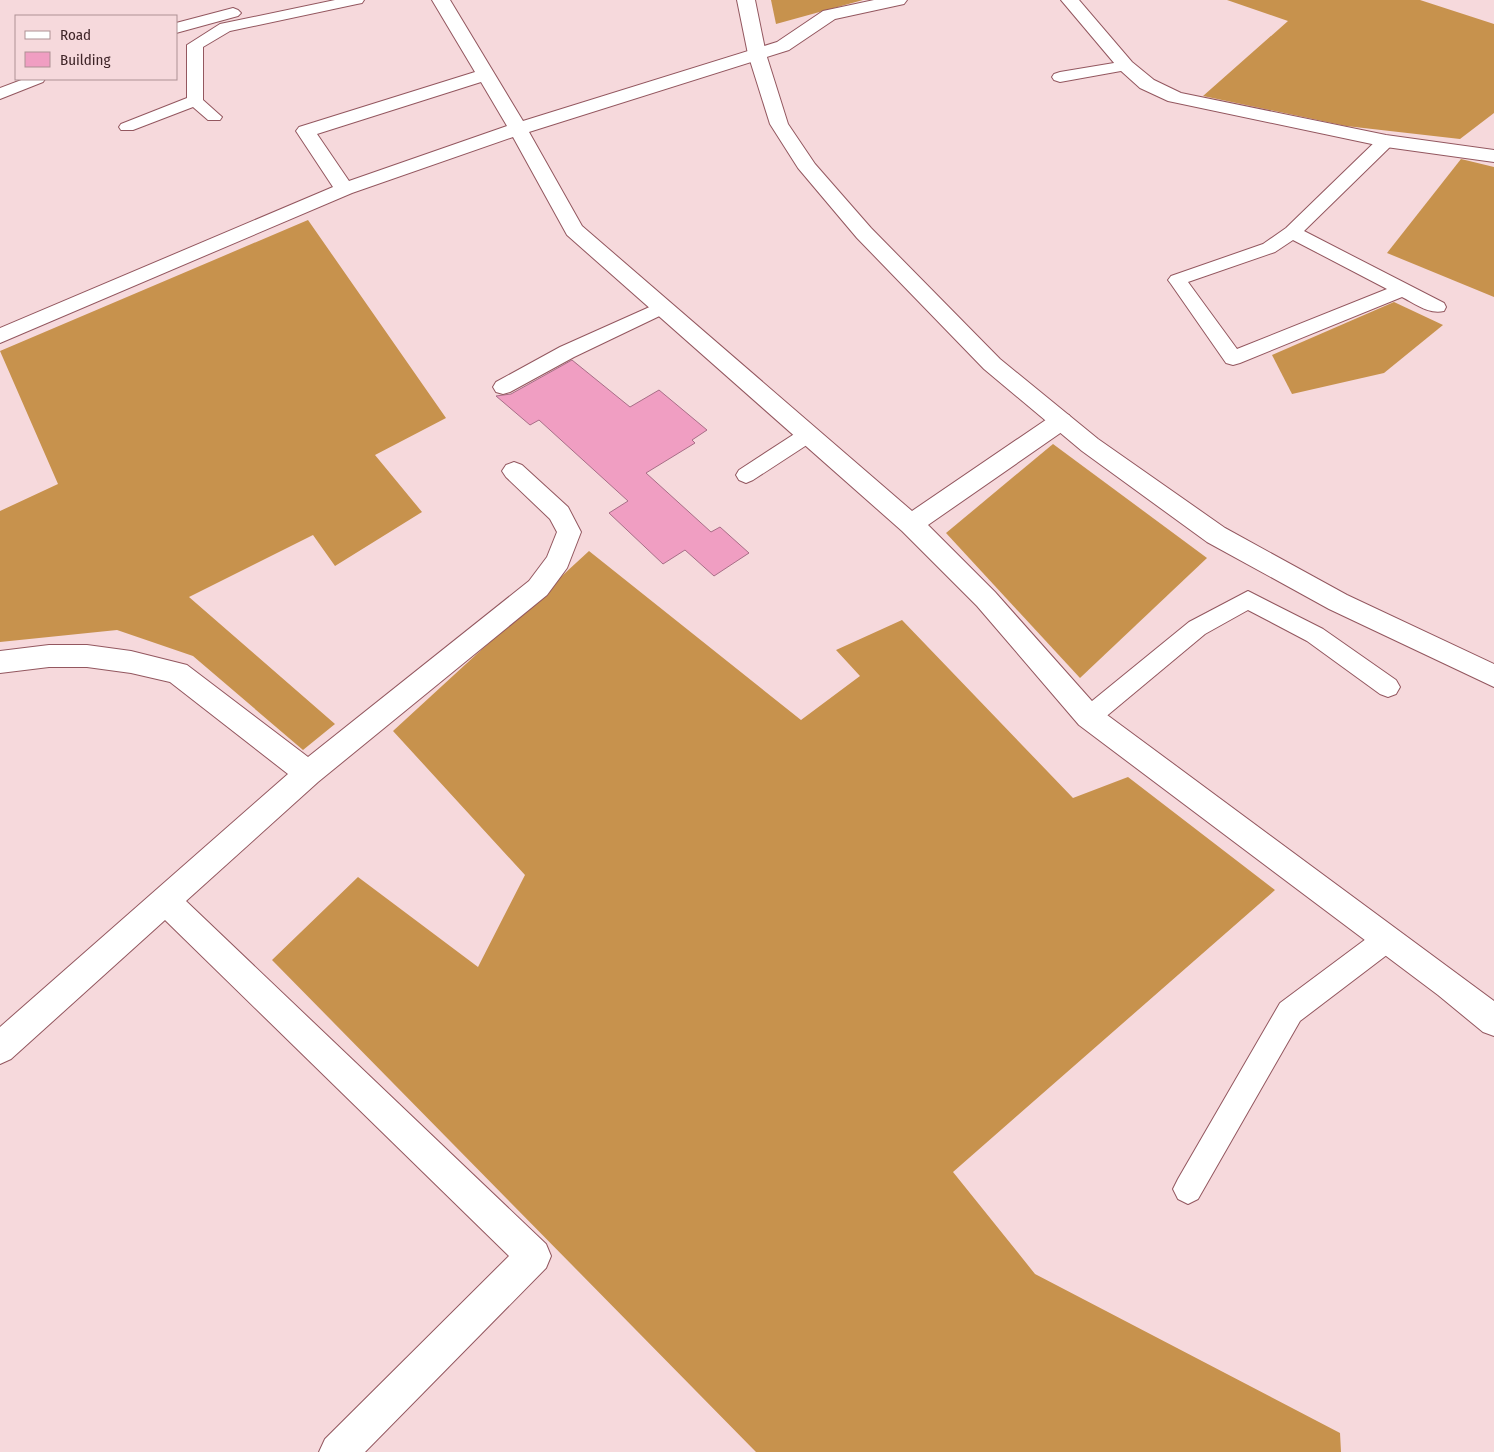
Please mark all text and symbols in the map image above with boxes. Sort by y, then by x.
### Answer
legend [15,15,178,80]
text: Road [60,26,91,44]
text: Building [60,51,111,69]

